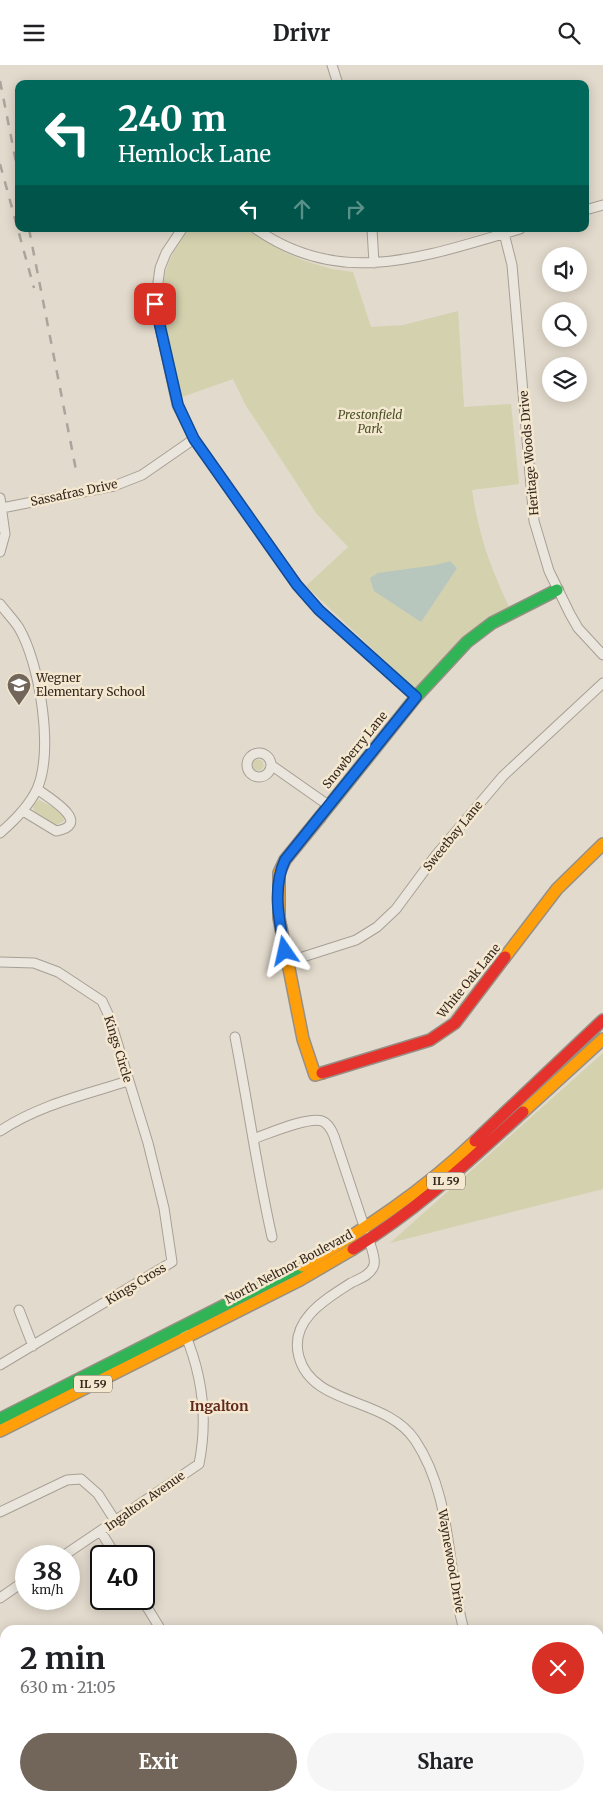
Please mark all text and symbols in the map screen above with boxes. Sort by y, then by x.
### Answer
icon: menu [20,19,48,47]
text: Drivr [273,19,330,47]
icon: search [555,19,583,47]
text: 240 m [118,97,226,141]
icon: left [35,100,100,165]
text: Hemlock Lane [118,140,271,168]
icon: left [235,195,263,223]
icon: ahead [288,195,316,223]
icon: right [341,195,369,223]
map controls [542,247,587,402]
button: sound [542,247,587,292]
pin [134,283,176,325]
icon: arrive [141,290,169,318]
button: search [542,302,587,347]
button: layers [542,357,587,402]
street label: Heritage Woods Drive [516,390,541,516]
park label: Prestonfield Park [338,407,402,436]
street label: Sassafras Drive [29,476,119,509]
place label: Wegner Elementary School [35,670,146,699]
school or university icon: Wegner Elementary School [6,672,32,706]
street label: Snowberry Lane [319,708,390,791]
street label: Sweetbay Lane [420,797,486,874]
position arrow [258,924,310,976]
street label: White Oak Lane [433,940,503,1022]
street label: Kings Circle [101,1014,136,1084]
road number: IL 59 [427,1173,465,1189]
street label: North Neltnor Boulevard [222,1227,355,1307]
street label: Kings Cross [103,1260,169,1307]
road number: IL 59 [74,1375,112,1393]
district label: Ingalton [190,1397,249,1415]
street label: Ingalton Avenue [102,1468,187,1534]
street label: Waynewood Drive [435,1507,468,1614]
speed limit sign: 40 [90,1545,155,1610]
text: 38 [33,1555,62,1587]
text: km/h [32,1582,63,1597]
text: 2 min [20,1639,105,1677]
button: close [532,1642,584,1694]
text: 630 m · 21:05 [20,1677,116,1697]
button: Exit [20,1733,297,1791]
button: Share [307,1733,584,1791]

